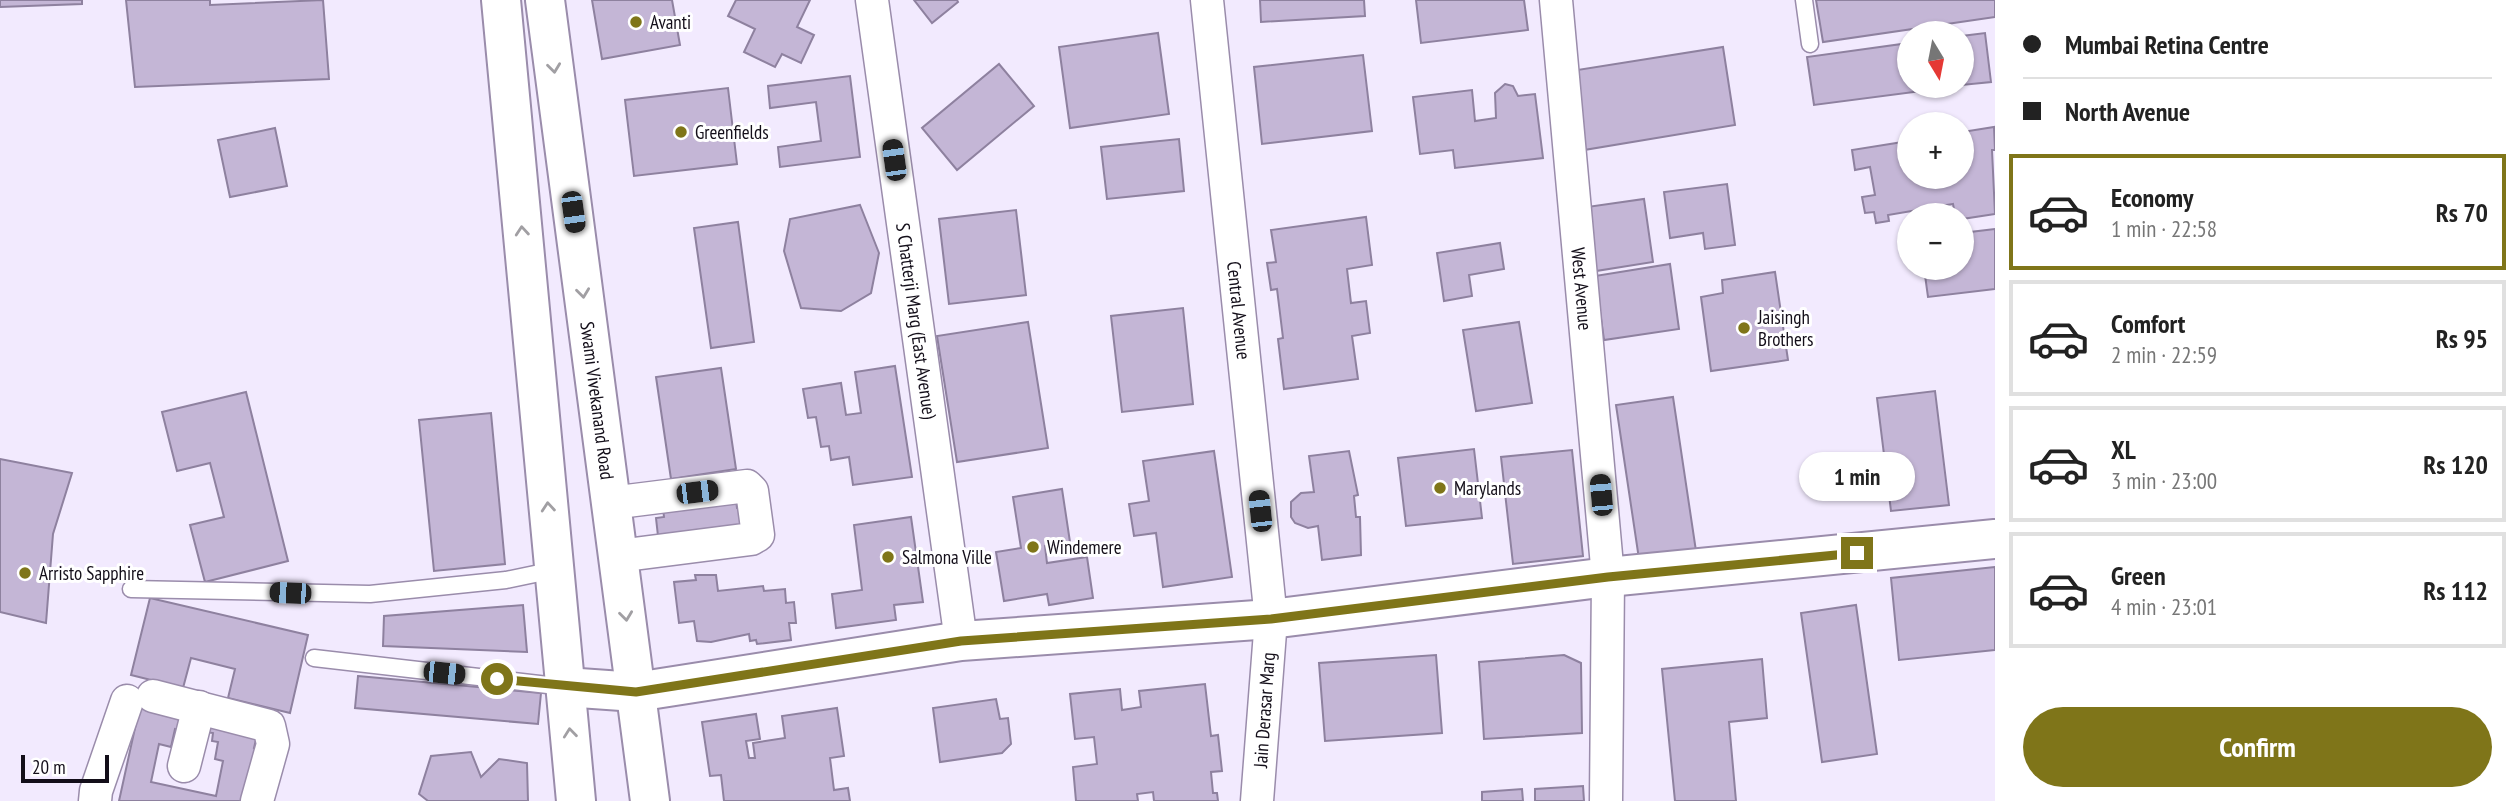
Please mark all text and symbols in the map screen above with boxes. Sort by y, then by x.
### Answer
place label: Avanti [650,10,691,34]
marker: Avanti [628,14,644,30]
north arrow [1897,21,1974,98]
map controls [1897,21,1974,280]
text: Mumbai Retina Centre [2065,28,2269,61]
one-way arrow [546,62,561,74]
text: North Avenue [2065,95,2190,128]
button: + [1897,112,1974,189]
place label: Greenfields [695,120,769,144]
marker: Greenfields [673,124,689,140]
car [881,138,908,182]
icon: car [2027,181,2090,244]
text: Economy [2111,181,2193,214]
car [560,190,587,234]
text: Rs 70 [2436,196,2488,229]
button: − [1897,203,1974,280]
text: 1 min · 22:58 [2111,214,2217,243]
street label: S Chatterji Marg (East Avenue) [891,221,942,421]
one-way arrow [515,226,530,237]
street label: West Avenue [1566,246,1598,331]
street label: Central Avenue [1222,260,1256,361]
one-way arrow [576,287,591,299]
place label: Jaisingh Brothers [1757,305,1813,351]
icon: car [2027,307,2090,370]
text: Comfort [2111,307,2185,340]
street label: Swami Vivekanand Road [575,320,620,481]
marker: Jaisingh Brothers [1736,320,1752,336]
text: Rs 95 [2436,322,2488,355]
text: 2 min · 22:59 [2111,340,2217,369]
icon: car [2027,433,2090,496]
text: XL [2111,433,2136,466]
text: Rs 120 [2423,448,2488,481]
callout: 1 min [1799,452,1915,500]
text: 1 min [1834,462,1880,491]
text: 3 min · 23:00 [2111,466,2217,495]
car [1589,473,1614,517]
place label: Marylands [1454,476,1521,500]
car [675,479,720,505]
marker: Marylands [1432,480,1448,496]
car [1248,489,1273,533]
one-way arrow [541,501,556,512]
place label: Windemere [1047,535,1122,559]
route end [1841,537,1873,569]
marker: Windemere [1025,539,1041,555]
place label: Salmona Ville [902,545,992,569]
marker: Salmona Ville [880,549,896,565]
icon: car [2027,559,2090,622]
text: Green [2111,559,2166,592]
place label: Arristo Sapphire [39,561,144,585]
marker: Arristo Sapphire [17,565,33,581]
text: Rs 112 [2423,574,2488,607]
car [269,582,312,604]
text: 4 min · 23:01 [2111,592,2217,621]
one-way arrow [618,610,633,622]
street label: Jain Derasar Marg [1248,651,1280,770]
car [423,660,466,686]
route start [481,663,513,695]
button: Confirm [2023,707,2492,787]
one-way arrow [563,727,578,738]
scale bar [21,752,108,784]
text: 20 m [32,755,66,779]

